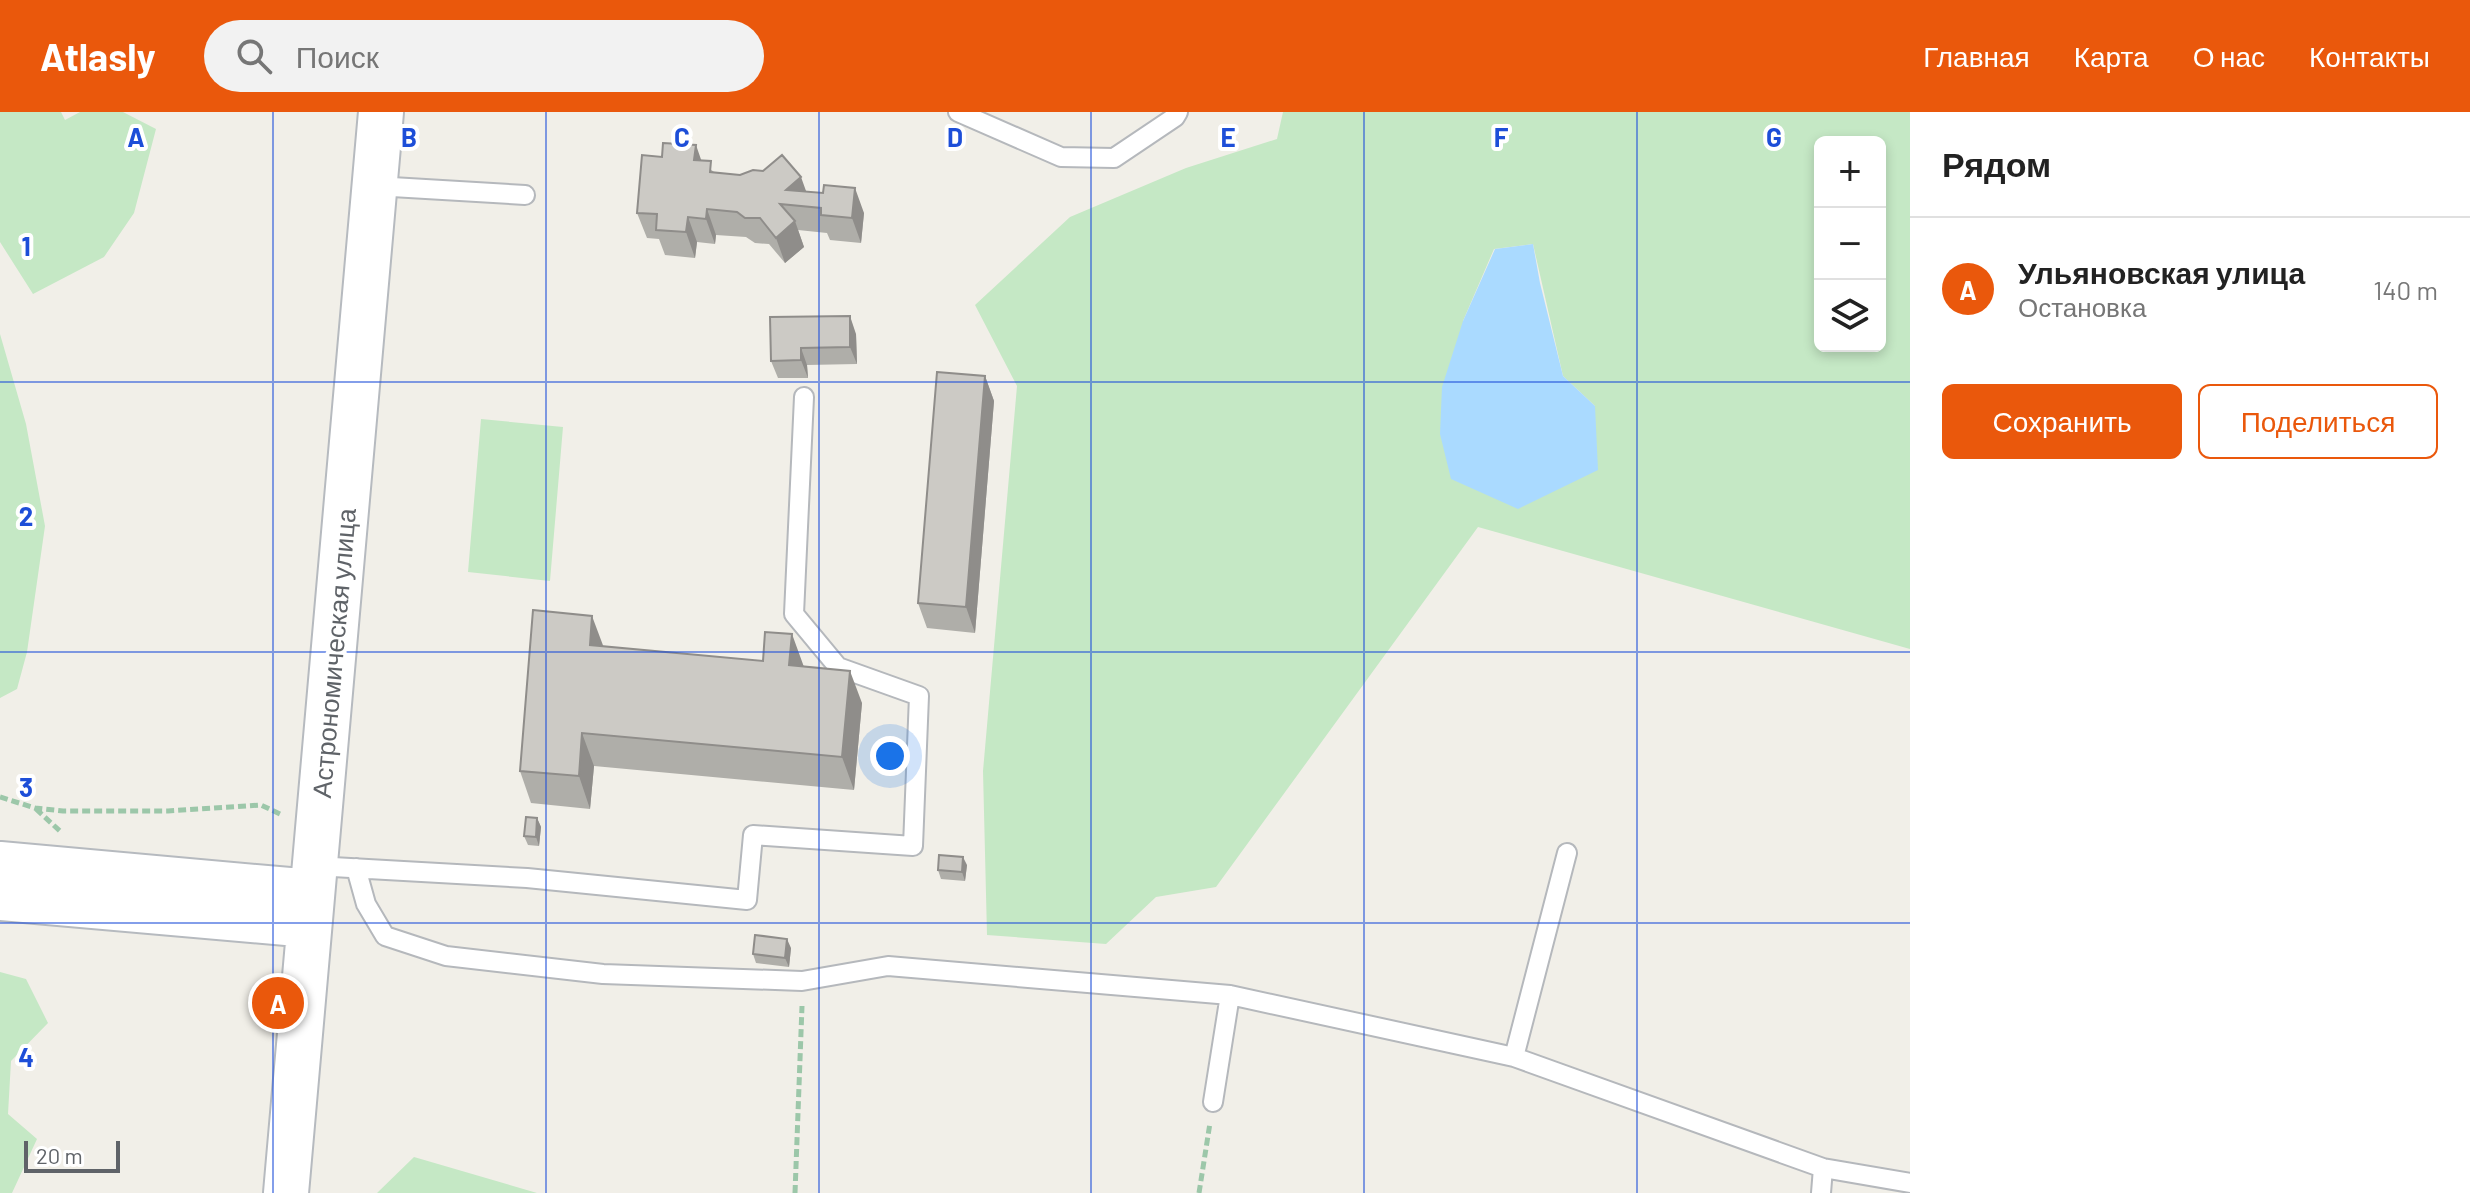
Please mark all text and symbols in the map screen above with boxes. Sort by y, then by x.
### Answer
search box [204,20,764,92]
text: Atlasly [40,33,156,79]
icon: search [232,34,276,78]
text: Поиск [296,38,379,74]
text: Главная [1923,39,2030,73]
text: Карта [2074,39,2149,73]
text: О нас [2193,39,2265,73]
text: Контакты [2309,39,2430,73]
text: A [127,121,145,152]
text: B [401,121,417,152]
text: C [674,121,690,152]
text: D [947,121,963,152]
text: E [1220,121,1236,152]
text: F [1494,121,1509,152]
text: G [1766,121,1782,152]
map controls [1814,136,1886,352]
button: + [1814,136,1886,208]
text: Рядом [1942,143,2051,184]
button: − [1814,208,1886,280]
text: 1 [21,230,31,261]
text: Ульяновская улица [2018,254,2305,290]
text: A [1959,274,1977,305]
text: 140 m [2373,274,2438,305]
button: layers [1814,280,1886,352]
text: Остановка [2018,291,2146,322]
button: Сохранить [1942,384,2182,459]
button: Поделиться [2198,384,2438,459]
text: 2 [19,500,33,531]
street label: Астрономическая улица [305,506,361,799]
your location [870,736,910,776]
text: 3 [19,771,33,802]
pin: A [252,973,304,1033]
text: 4 [18,1041,34,1072]
scale bar [24,1137,120,1173]
text: 20 m [36,1142,83,1168]

